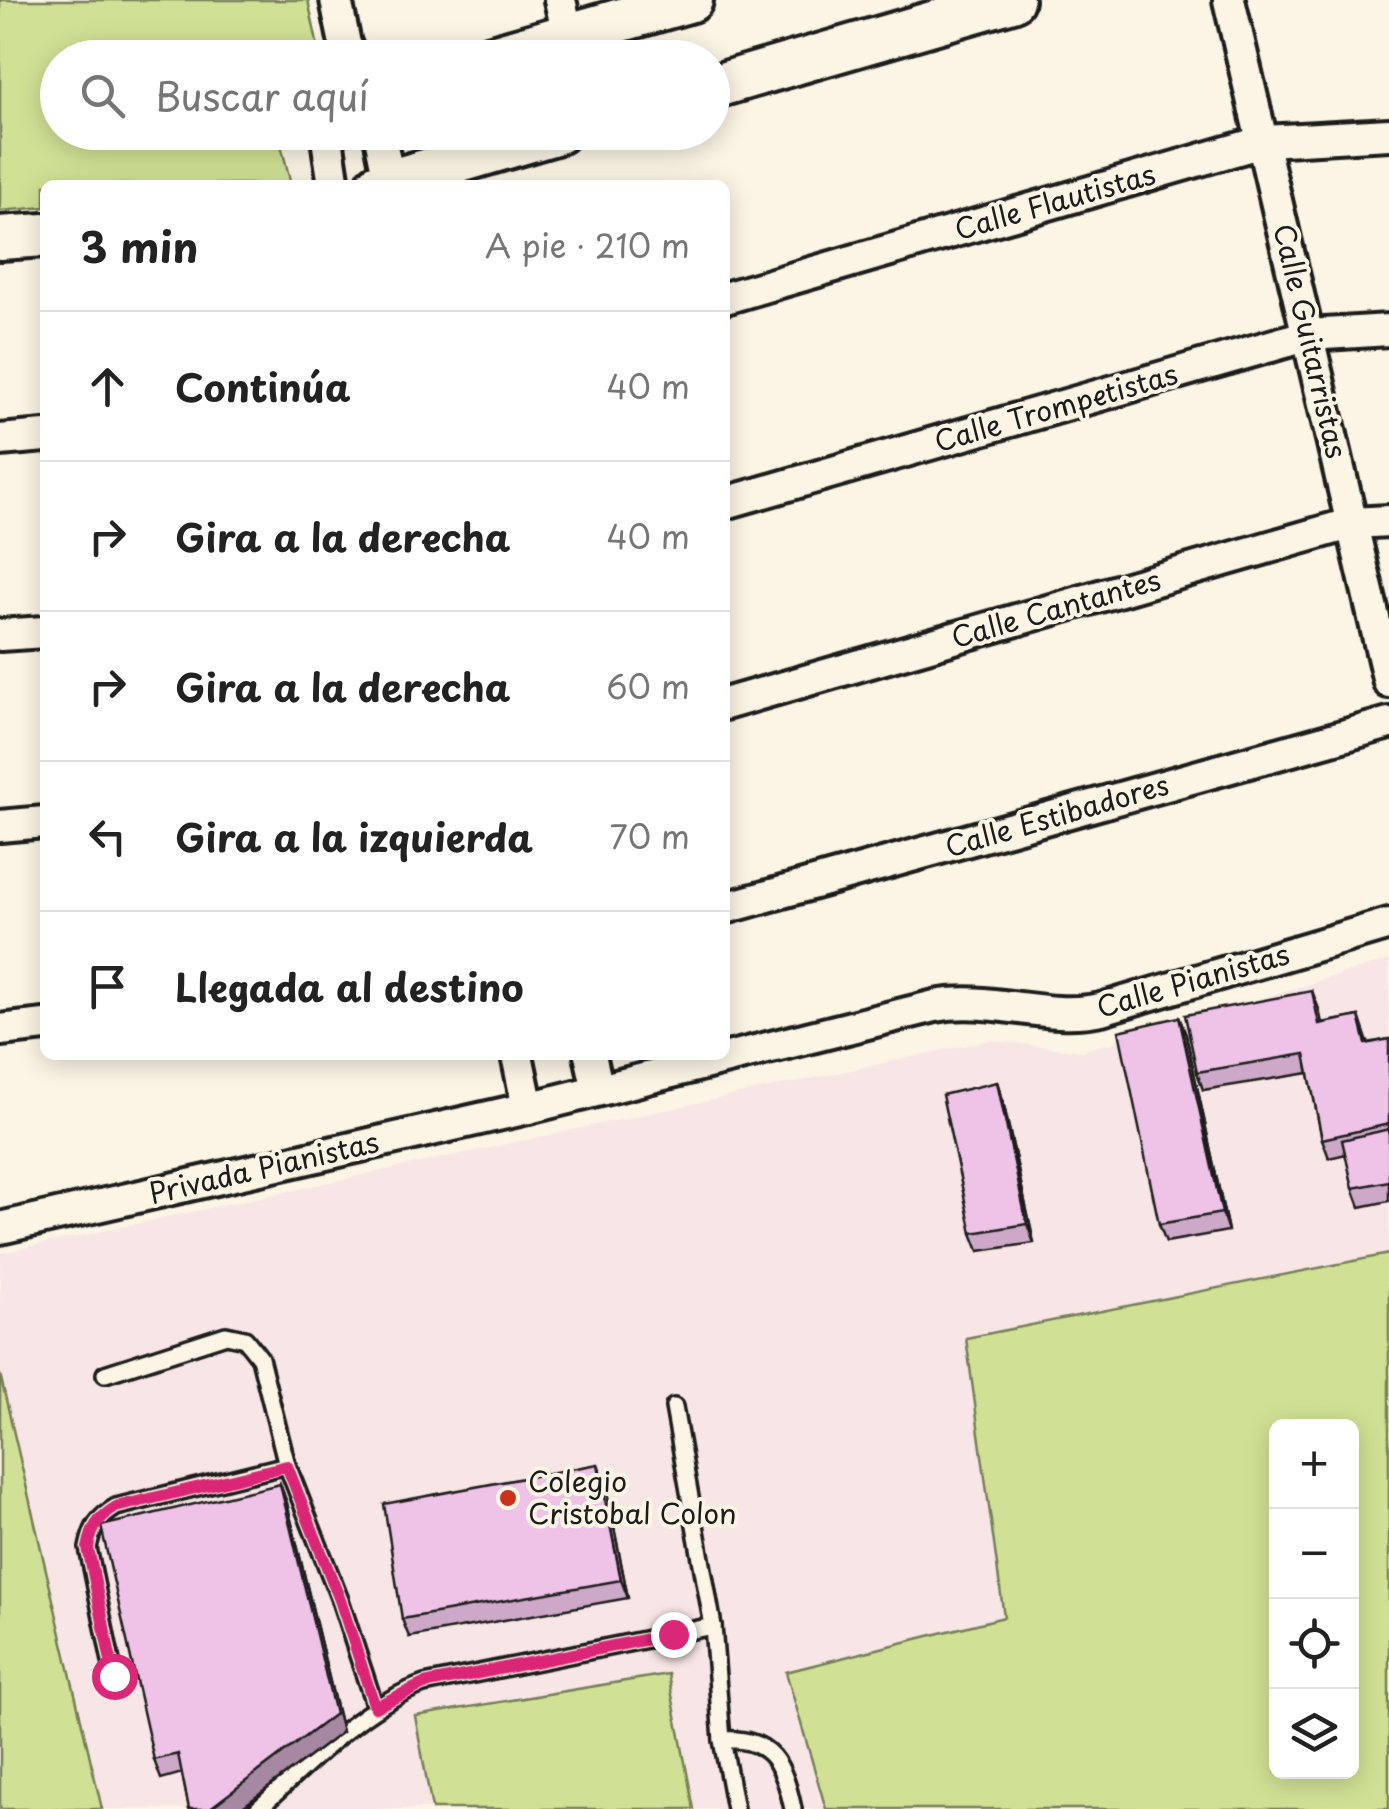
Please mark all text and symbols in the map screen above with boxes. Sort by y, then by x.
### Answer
search box [40,40,730,150]
text: Buscar aquí [155,67,369,124]
icon: search [75,68,130,123]
street label: Calle Flautistas [949,151,1160,250]
text: 3 min [80,214,198,277]
street label: Calle Guitarristas [1264,219,1359,462]
text: A pie · 210 m [485,221,690,269]
street label: Calle Trompetistas [929,351,1182,462]
text: Continúa [175,358,351,415]
icon: ahead [80,359,135,414]
text: 40 m [606,362,690,410]
text: Gira a la derecha [175,508,510,565]
icon: right [80,509,135,564]
text: 40 m [606,512,690,560]
street label: Calle Cantantes [946,557,1165,658]
text: Gira a la derecha [175,658,510,715]
icon: right [80,659,135,714]
text: 60 m [606,662,690,710]
street label: Calle Estibadores [940,762,1174,867]
text: Gira a la izquierda [175,808,533,865]
icon: left [80,809,135,864]
text: 70 m [610,812,690,860]
street label: Calle Pianistas [1091,932,1294,1028]
text: Llegada al destino [175,958,524,1015]
icon: arrive [80,959,135,1014]
street label: Privada Pianistas [145,1119,383,1214]
map controls [1269,1419,1359,1779]
button: + [1269,1419,1359,1509]
place label: Colegio Cristobal Colon [528,1459,737,1534]
marker: Colegio Cristobal Colon [497,1487,519,1509]
button: − [1269,1509,1359,1599]
button: locate [1269,1599,1359,1689]
route end [651,1612,697,1658]
route start [92,1654,138,1700]
button: layers [1269,1689,1359,1779]

